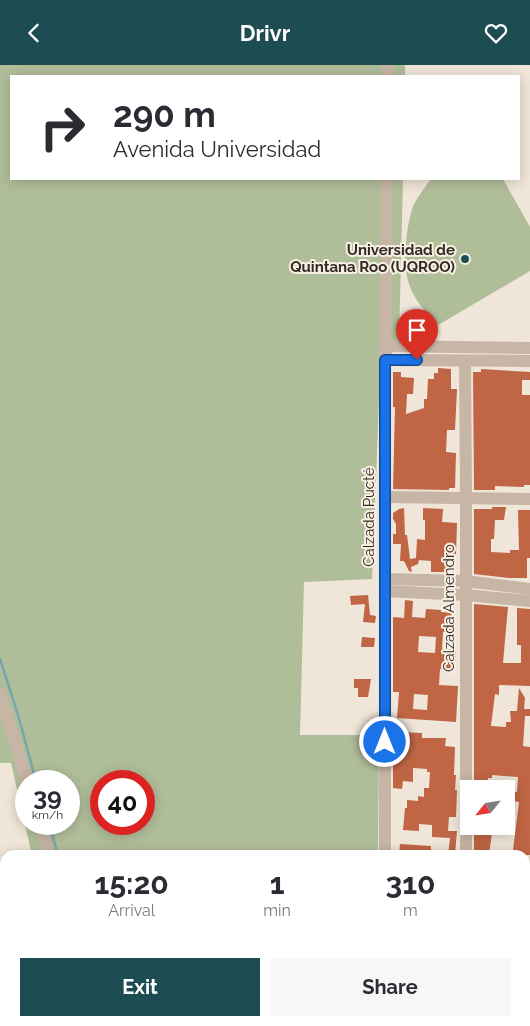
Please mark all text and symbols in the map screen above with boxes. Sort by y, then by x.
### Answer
icon: back [20,19,48,47]
icon: heart [482,19,510,47]
text: Drivr [240,20,290,46]
text: 290 m [113,94,216,135]
icon: right [30,95,95,160]
text: Avenida Universidad [113,136,321,162]
place label: Universidad de Quintana Roo (UQROO) [290,241,455,276]
marker: Universidad de Quintana Roo (UQROO) [459,253,471,265]
pin [396,309,438,360]
icon: arrive [403,316,431,344]
street label: Calzada Pucté [360,467,378,567]
street label: Calzada Almendro [440,544,458,672]
position arrow [358,715,410,767]
speed limit sign: 40 [90,770,155,835]
north arrow [460,780,515,835]
map controls [460,780,515,835]
text: 39 [33,781,62,811]
text: km/h [32,808,63,822]
text: 15:20 [95,866,169,901]
text: 1 [270,866,285,901]
text: 310 [385,866,435,901]
text: Arrival [108,901,155,920]
text: min [263,901,291,920]
text: m [403,901,418,920]
button: Exit [20,958,260,1016]
button: Share [270,958,510,1016]

